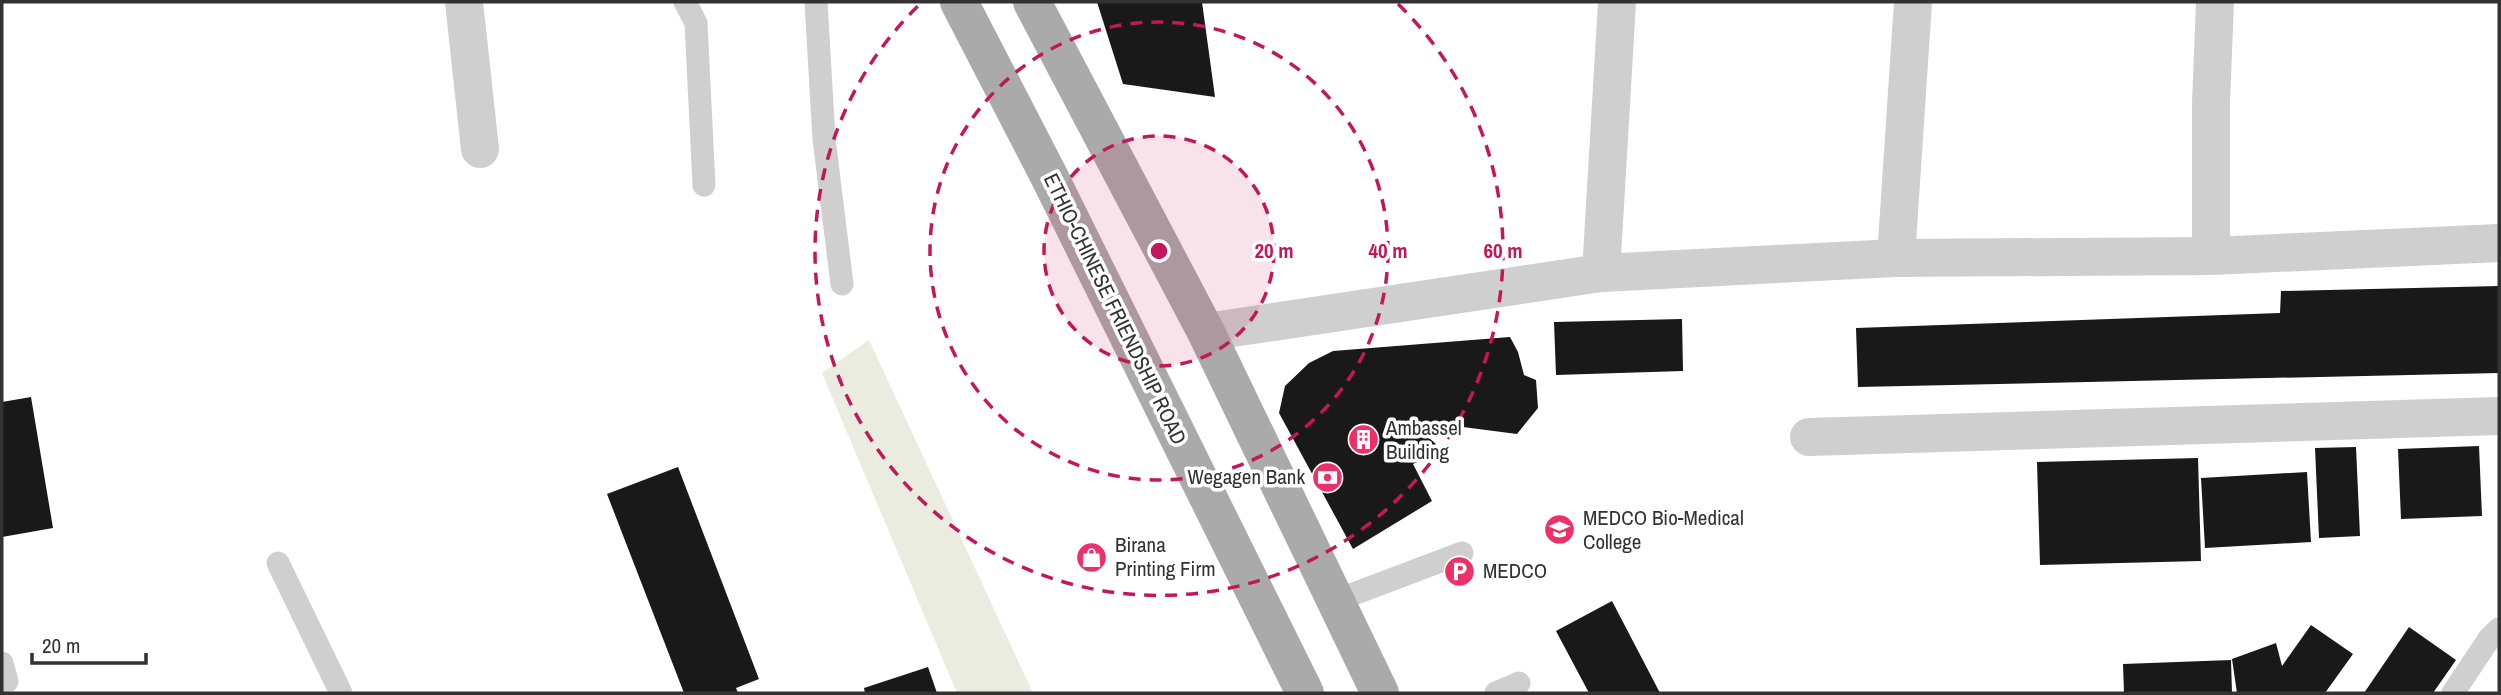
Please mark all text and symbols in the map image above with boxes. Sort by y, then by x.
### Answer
street label: ETHIO-CHINESE FRIENDSHIP ROAD [1037,168,1194,449]
text: 20 m [1254,236,1294,265]
text: 40 m [1368,236,1408,265]
text: 60 m [1483,236,1523,265]
centre of rings [1147,239,1171,263]
place label: Ambassel Building [1385,413,1462,466]
building icon: Ambassel Building [1346,423,1380,457]
bank icon: Wegagen Bank [1311,460,1345,494]
place label: Wegagen Bank [1188,462,1305,491]
place label: MEDCO Bio-Medical College [1583,503,1744,556]
school or university icon: MEDCO Bio-Medical College [1543,513,1577,547]
place label: Birana Printing Firm [1115,530,1216,583]
shop icon: Birana Printing Firm [1075,540,1109,574]
parking icon: MEDCO [1443,554,1477,588]
place label: MEDCO [1483,556,1547,585]
scale bar [32,622,145,666]
text: 20 m [42,631,80,660]

